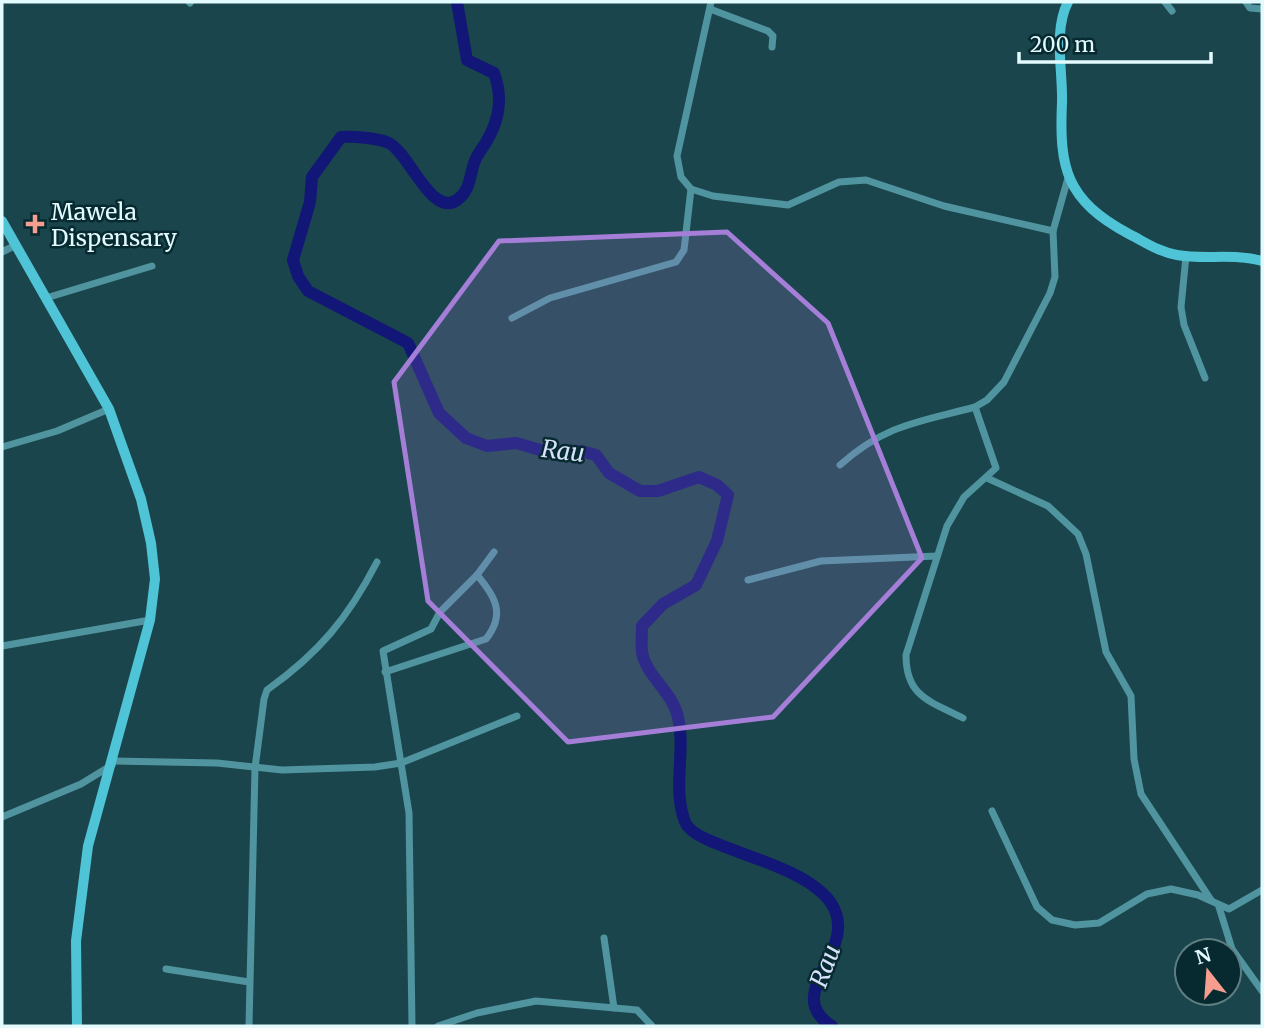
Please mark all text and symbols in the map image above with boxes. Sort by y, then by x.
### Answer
scale bar [1019,21,1212,65]
text: 200 m [1030,31,1095,58]
place label: Mawela Dispensary [51,197,178,252]
marker: Mawela Dispensary [25,214,45,234]
water label: Rau [540,433,586,469]
north arrow [1173,937,1243,1007]
water label: Rau [803,940,847,992]
text: N [1192,942,1214,969]

